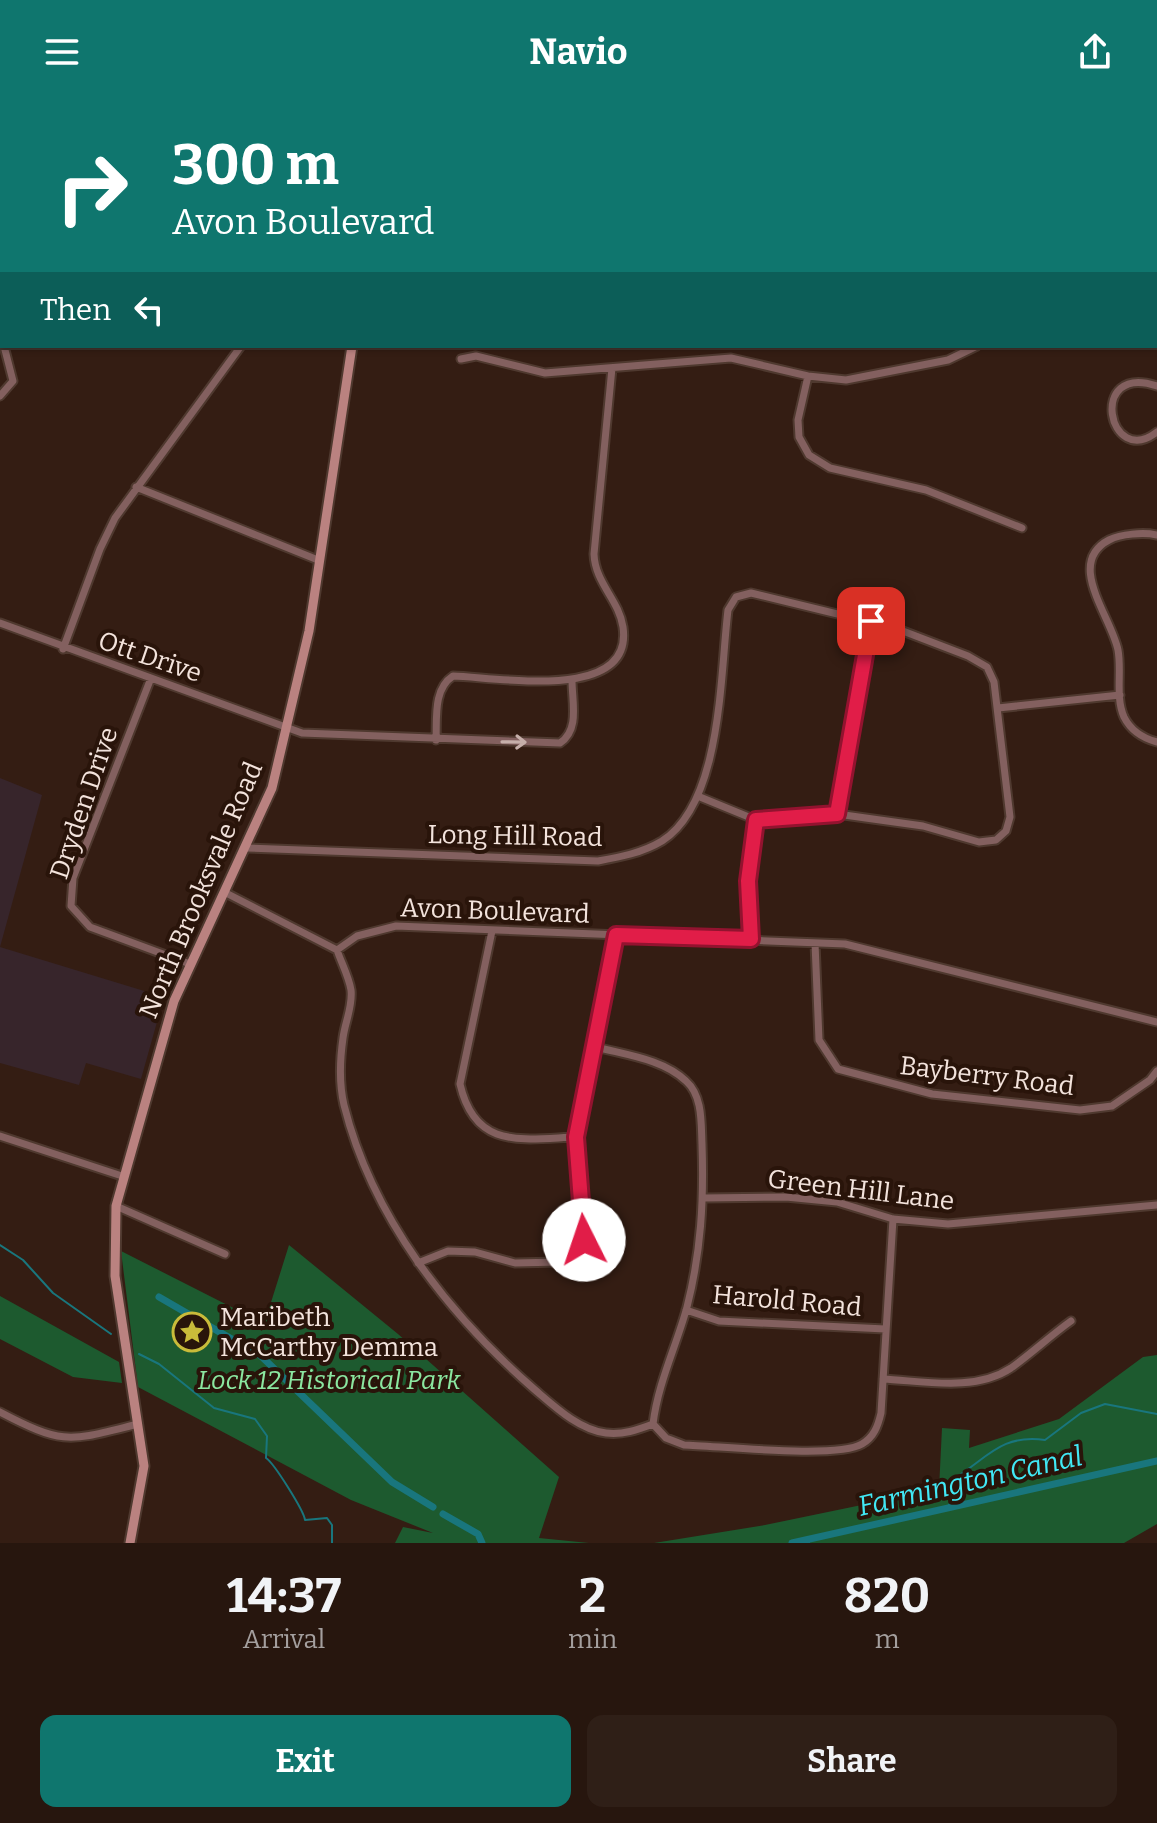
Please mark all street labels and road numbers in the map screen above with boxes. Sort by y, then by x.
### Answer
street label: Ott Drive [94,625,206,689]
street label: Dryden Drive [44,723,124,883]
street label: North Brooksvale Road [133,757,269,1023]
street label: Long Hill Road [427,819,603,853]
street label: Avon Boulevard [400,892,590,930]
street label: Bayberry Road [898,1050,1076,1102]
street label: Green Hill Lane [766,1163,956,1217]
street label: Harold Road [711,1279,863,1323]

